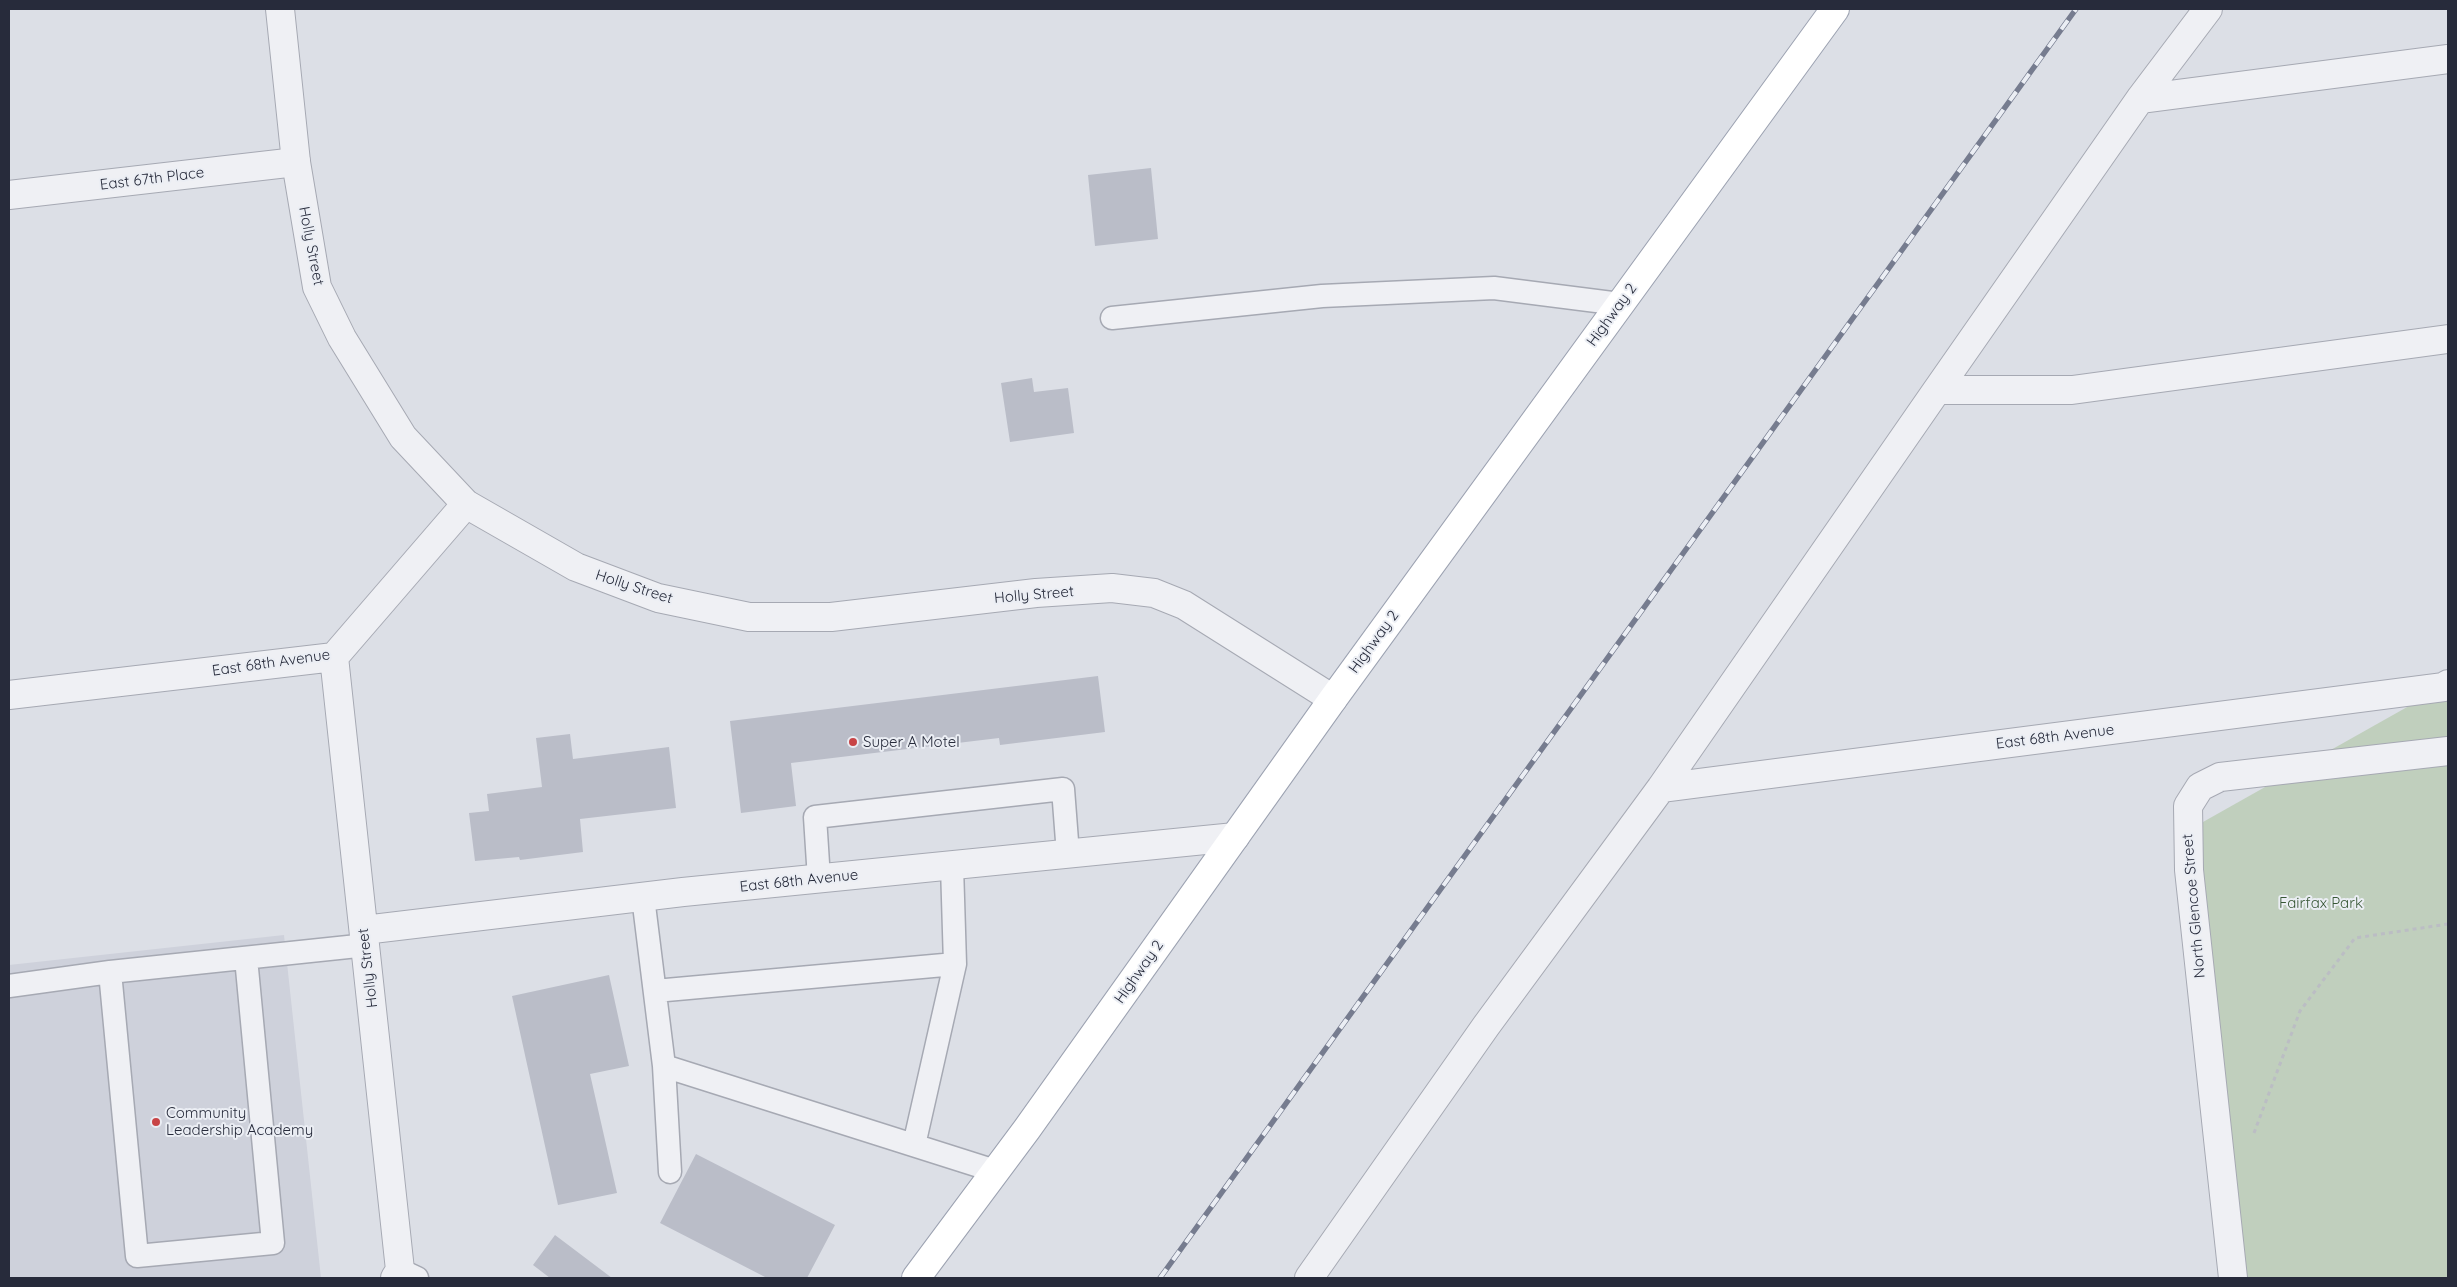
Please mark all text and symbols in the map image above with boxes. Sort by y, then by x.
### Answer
street label: East 67th Place [99,164,205,194]
street label: Holly Street [295,205,327,287]
street label: Highway 2 [1583,280,1641,350]
street label: Holly Street [593,566,675,608]
street label: Holly Street [993,583,1075,607]
street label: Highway 2 [1345,607,1403,677]
street label: East 68th Avenue [211,646,331,680]
street label: East 68th Avenue [1995,721,2115,753]
place label: Super A Motel [863,733,960,751]
marker: Super A Motel [847,736,859,748]
street label: North Glencoe Street [2179,833,2209,979]
street label: East 68th Avenue [739,866,859,896]
park label: Fairfax Park [2279,894,2363,912]
street label: Holly Street [354,927,382,1009]
street label: Highway 2 [1111,937,1167,1007]
place label: Community Leadership Academy [166,1104,313,1139]
marker: Community Leadership Academy [150,1116,162,1128]

